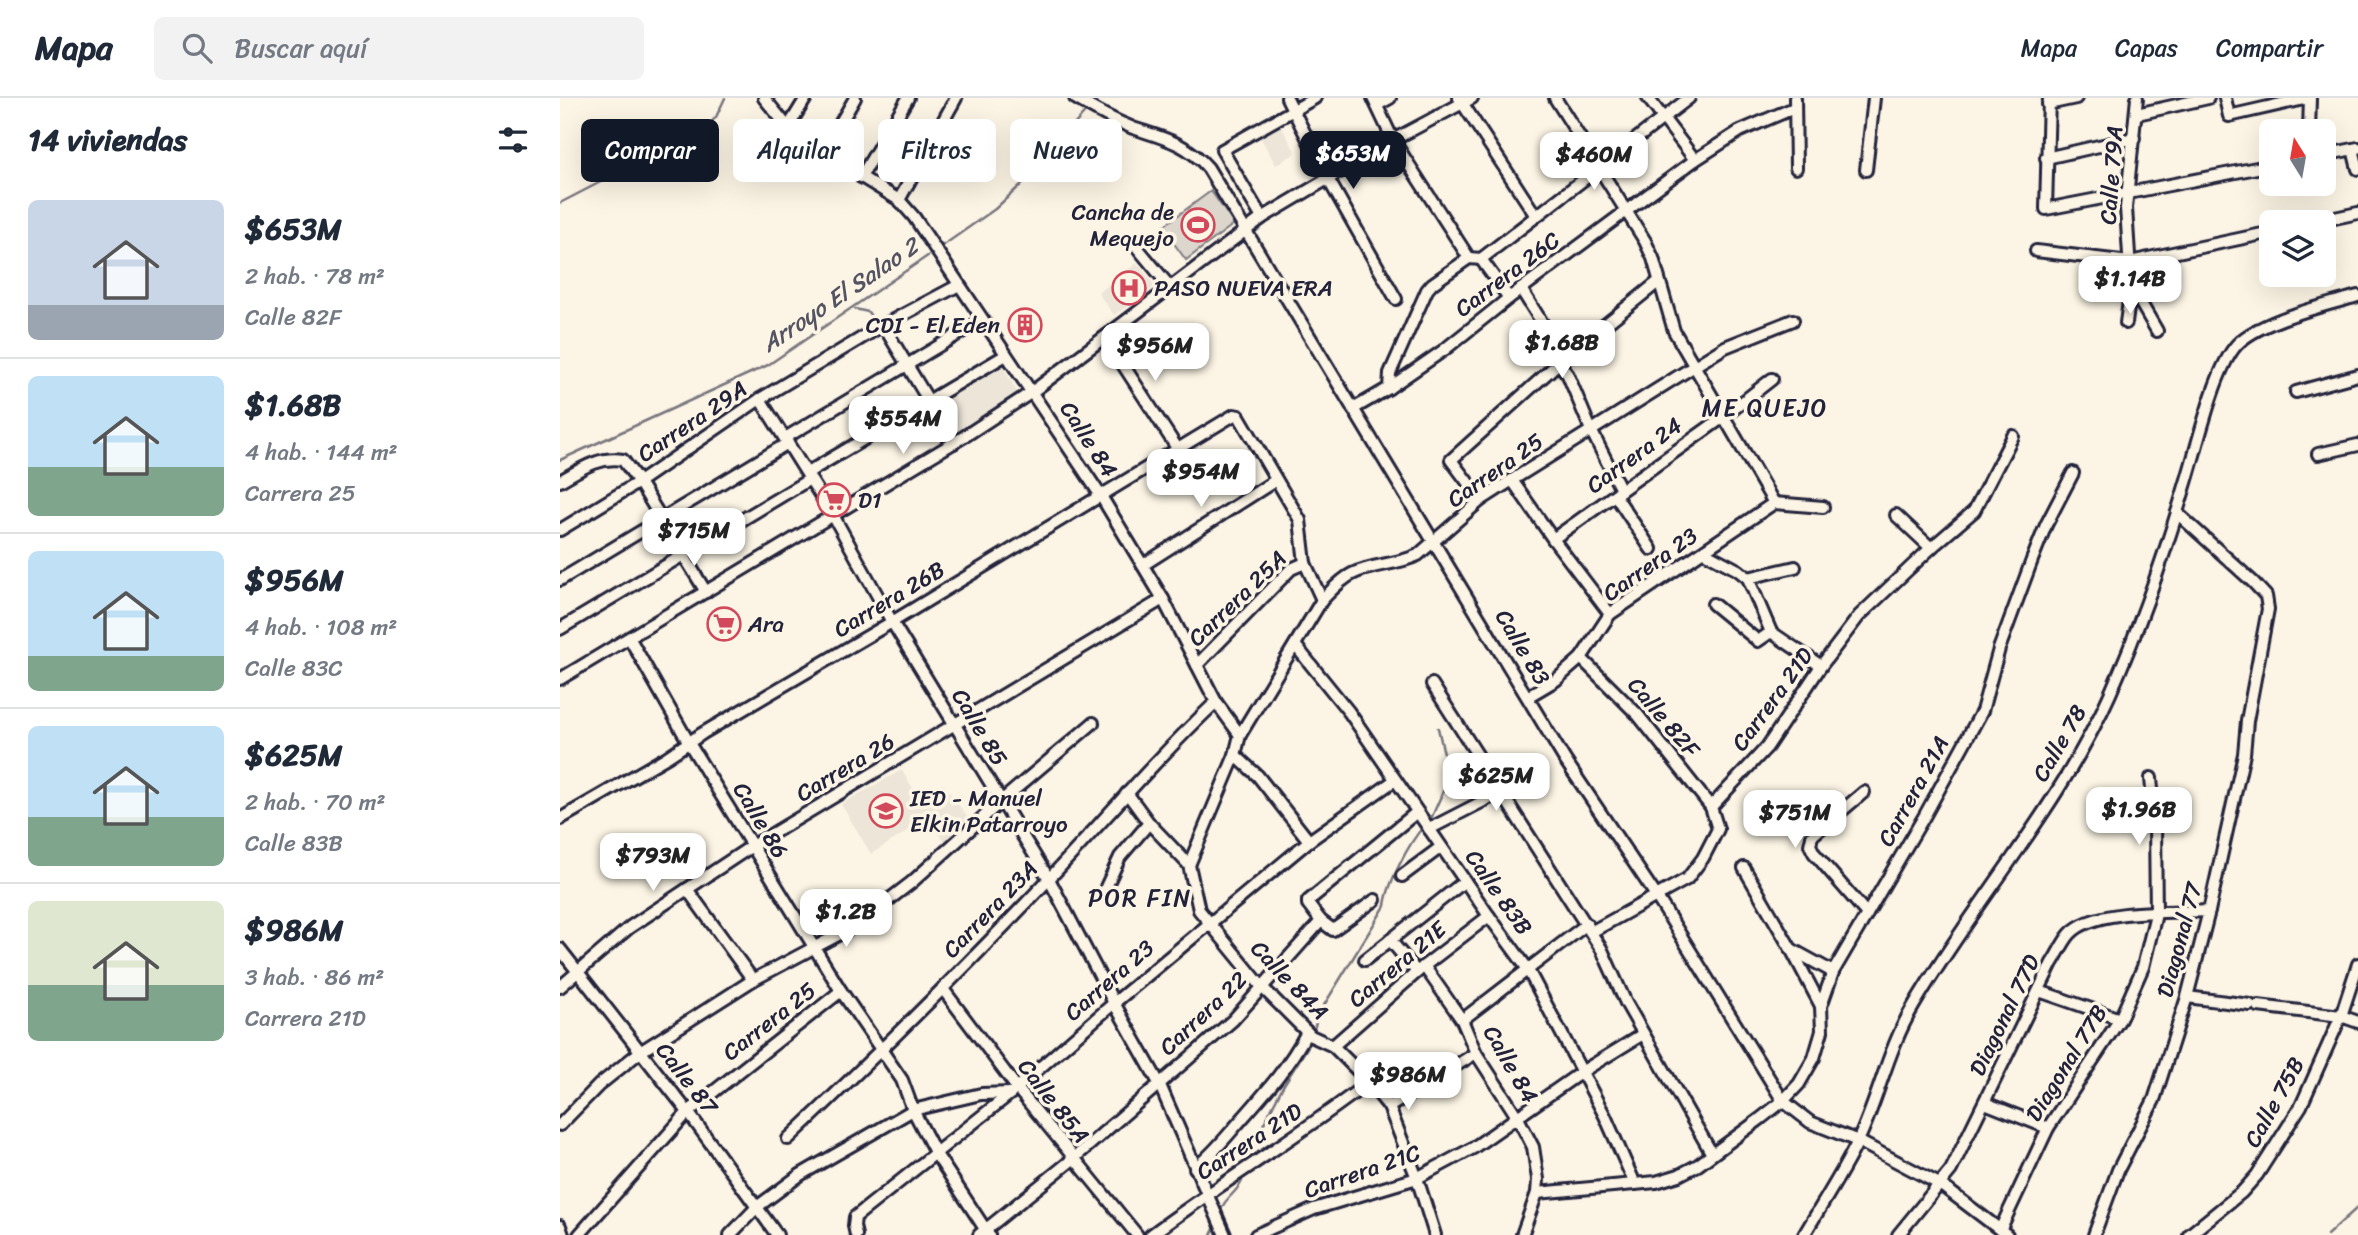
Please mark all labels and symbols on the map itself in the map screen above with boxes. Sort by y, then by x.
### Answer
north arrow [2259,119,2336,196]
street label: Calle 79A [2088,124,2135,226]
pin: $653M [1304,132,1402,191]
pin: $460M [1545,132,1643,192]
place label: Cancha de Mequejo [1071,192,1174,259]
sports icon: Cancha de Mequejo [1179,206,1217,244]
street label: Carrera 26C [1445,220,1570,328]
water label: Arroyo El Salao 2 [752,225,930,364]
pin: $1.14B [2073,256,2187,316]
place label: PASO NUEVA ERA [1154,268,1333,309]
hospital icon: PASO NUEVA ERA [1110,269,1148,307]
place label: CDI - El Eden [866,305,1001,346]
building icon: CDI - El Eden [1006,306,1044,344]
pin: $1.68B [1505,320,1619,380]
pin: $956M [1106,324,1204,383]
street label: Carrera 29A [629,369,756,474]
district label: ME QUEJO [1702,387,1828,429]
street label: Calle 84 [1048,392,1129,486]
pin: $554M [854,396,952,456]
street label: Carrera 24 [1577,406,1691,505]
street label: Carrera 25 [1438,422,1552,519]
pin: $954M [1152,450,1250,509]
place label: D1 [858,480,882,521]
supermarket icon: D1 [815,481,853,519]
pin: $715M [645,508,743,568]
street label: Carrera 23 [1594,516,1707,613]
street label: Carrera 25A [1178,540,1297,657]
street label: Carrera 26B [825,550,953,649]
street label: Calle 83 [1484,601,1562,694]
place label: Ara [747,604,784,645]
supermarket icon: Ara [705,605,743,643]
street label: Carrera 21D [1720,638,1825,760]
street label: Calle 82F [1617,667,1711,769]
street label: Calle 85 [940,680,1019,774]
street label: Calle 78 [2021,697,2098,790]
street label: Carrera 26 [788,722,903,813]
street label: Carrera 21A [1866,728,1961,854]
pin: $625M [1447,754,1545,813]
street label: Calle 86 [721,774,800,867]
place label: IED - Manuel Elkin Patarroyo [909,778,1068,845]
pin: $1.96B [2082,788,2196,847]
pin: $751M [1746,790,1844,850]
school or university icon: IED - Manuel Elkin Patarroyo [867,792,905,830]
pin: $793M [604,834,702,893]
street label: Calle 83B [1454,840,1543,944]
street label: Carrera 23A [932,850,1048,968]
street label: Diagonal 77 [2144,876,2215,1002]
district label: POR FIN [1088,877,1192,919]
pin: $1.2B [797,890,895,949]
street label: Carrera 21E [1338,910,1457,1018]
street label: Carrera 23 [1055,929,1164,1032]
street label: Calle 84A [1240,930,1339,1031]
street label: Diagonal 77D [1957,947,2052,1083]
street label: Carrera 22 [1149,961,1258,1066]
street label: Carrera 25 [713,971,826,1072]
street label: Diagonal 77B [2014,996,2119,1130]
street label: Calle 84 [1472,1017,1550,1111]
street label: Calle 87 [645,1033,730,1125]
street label: Calle 85A [1007,1049,1100,1153]
street label: Calle 75B [2233,1049,2316,1155]
pin: $986M [1359,1052,1457,1112]
street label: Carrera 21D [1188,1091,1311,1191]
street label: Carrera 21C [1298,1132,1427,1211]

